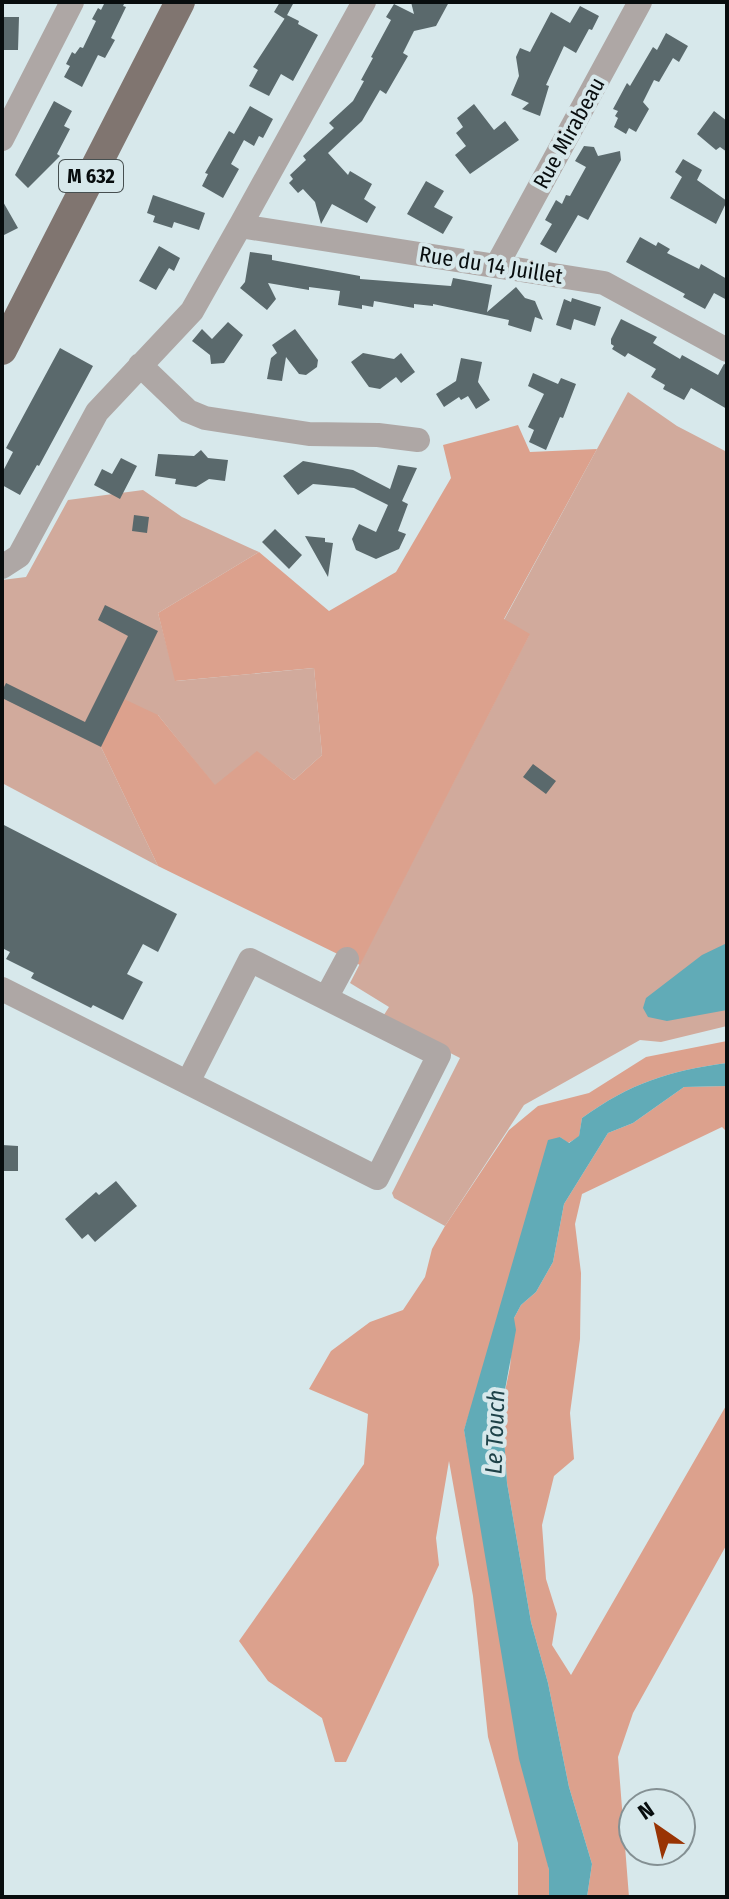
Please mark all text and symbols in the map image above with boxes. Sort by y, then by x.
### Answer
street label: Rue Mirabeau [527,73,611,193]
road number: M 632 [59,160,123,192]
street label: Rue du 14 Juillet [417,240,566,290]
water label: Le Touch [480,1389,510,1475]
north arrow [617,1787,697,1867]
text: N [633,1796,659,1826]

